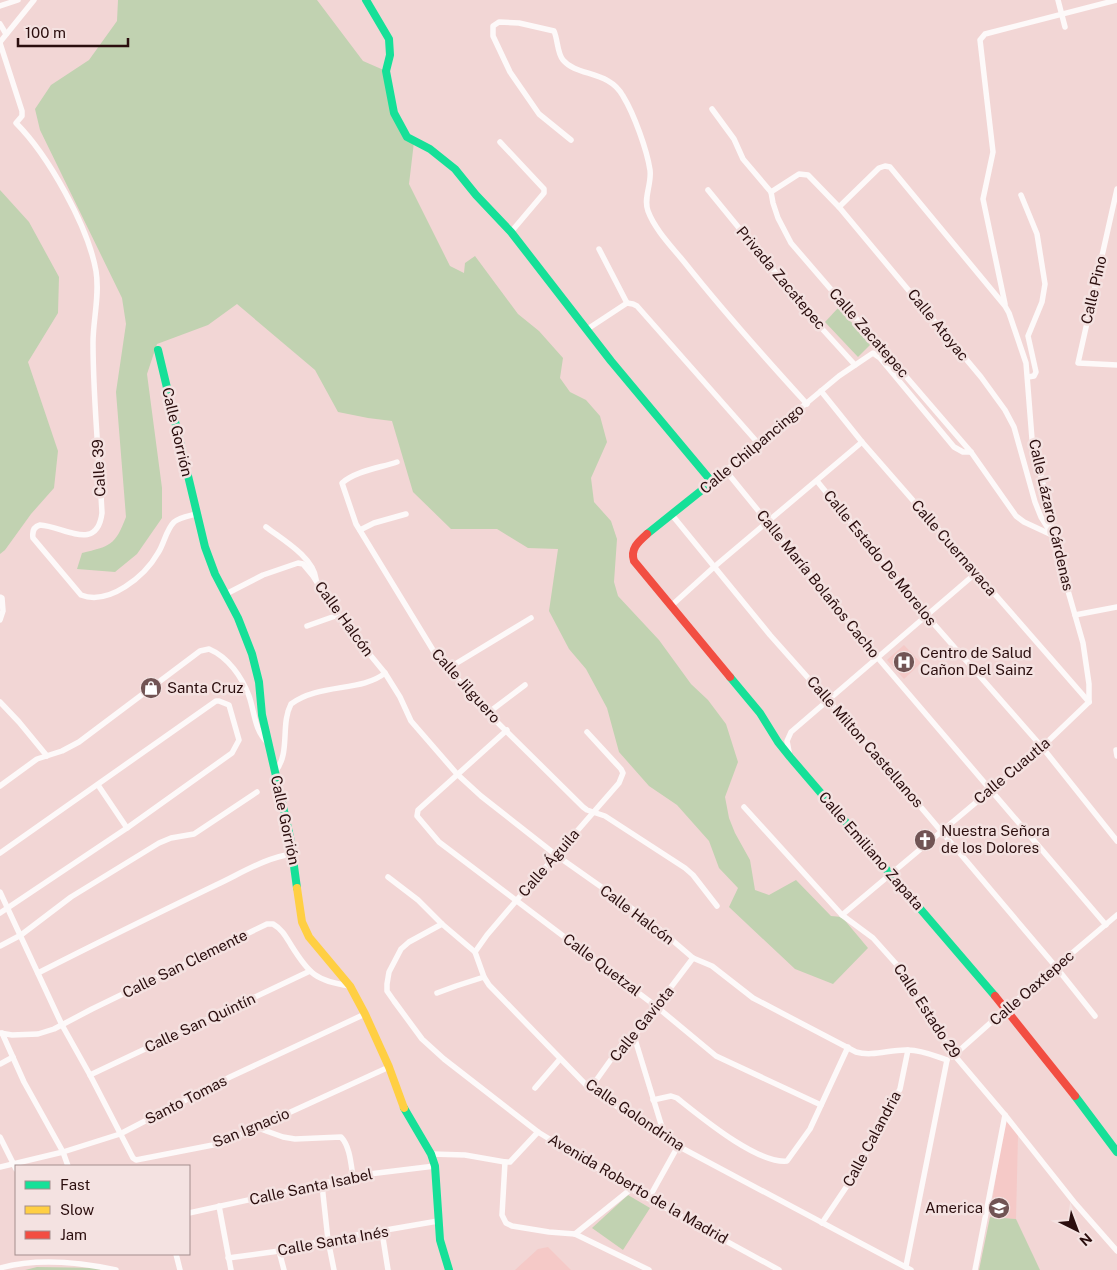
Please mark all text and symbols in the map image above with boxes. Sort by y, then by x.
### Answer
scale bar [18,15,128,47]
text: 100 m [25,24,66,41]
street label: Privada Zacatepec [733,223,829,333]
street label: Calle Pino [1077,254,1110,326]
street label: Calle Zacatepec [826,285,913,381]
street label: Calle Atoyac [904,285,972,364]
street label: Calle Gorrión [159,386,196,478]
street label: Calle Chilpancingo [696,400,807,497]
street label: Calle Lázaro Cárdenas [1026,437,1077,592]
street label: Calle 39 [89,439,109,497]
street label: Calle Estado De Morelos [821,487,940,629]
street label: Calle Cuernavaca [908,496,1001,599]
street label: Calle María Bolaños Cacho [753,506,883,661]
street label: Calle Halcón [312,578,377,659]
place label: Centro de Salud Cañon Del Sainz [920,644,1033,678]
street label: Calle Jilguero [429,645,504,726]
hospital icon: Centro de Salud Cañon Del Sainz [892,650,916,674]
street label: Calle Milton Castellanos [804,673,927,811]
shop icon: Santa Cruz [139,676,163,700]
place label: Santa Cruz [167,679,243,696]
street label: Calle Cuautla [970,734,1053,807]
street label: Calle Gorrión [268,774,303,866]
street label: Calle Emiliano Zapata [815,788,927,913]
place label: Nuestra Señora de los Dolores [941,822,1050,856]
street label: Calle Águila [515,825,583,900]
church icon: Nuestra Señora de los Dolores [913,828,937,852]
street label: Calle Halcón [597,881,678,948]
street label: Calle San Clemente [120,926,250,1001]
street label: Calle Quetzal [560,930,645,999]
street label: Calle Oaxtepec [986,946,1077,1029]
street label: Calle Estado 29 [891,960,964,1061]
street label: Calle Gaviota [606,983,677,1065]
street label: Calle San Quintín [142,989,258,1056]
street label: Santo Tomas [142,1072,229,1127]
street label: Calle Golondrina [583,1075,688,1154]
street label: Calle Calandria [839,1088,904,1190]
street label: San Ignacio [210,1104,292,1151]
street label: Avenida Roberto de la Madrid [546,1130,731,1247]
legend [15,1165,190,1255]
street label: Calle Santa Isabel [248,1165,374,1208]
text: Fast [60,1176,90,1193]
school or university icon: America [987,1196,1011,1220]
place label: America [925,1199,983,1216]
text: Slow [60,1201,95,1218]
north arrow [1052,1205,1102,1255]
street label: Calle Santa Inés [276,1222,390,1259]
text: Jam [60,1226,87,1243]
text: N [1076,1230,1095,1249]

